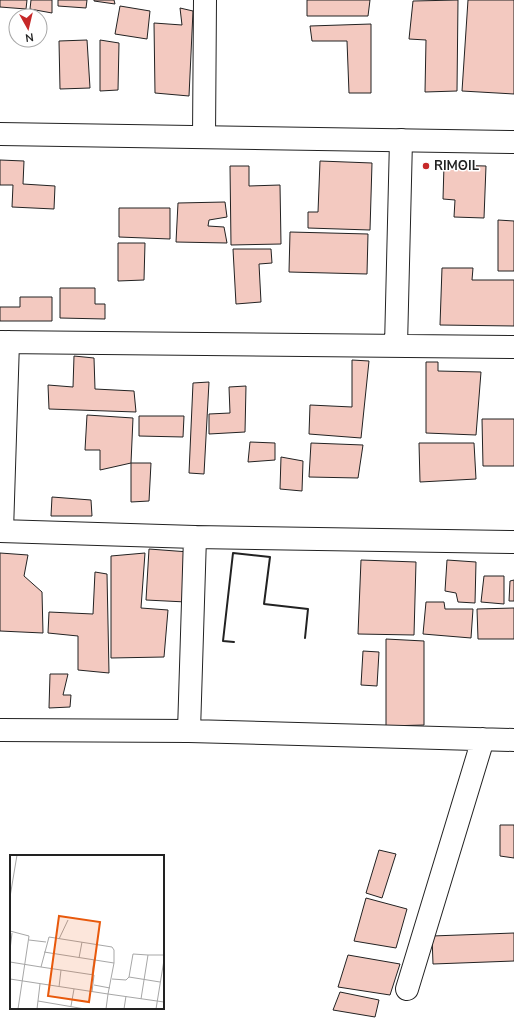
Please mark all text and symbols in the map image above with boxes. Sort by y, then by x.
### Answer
north arrow [8,8,48,48]
text: N [24,29,34,45]
place label: RIMOIL [434,157,480,175]
marker: RIMOIL [421,161,431,171]
inset map [10,855,164,1009]

